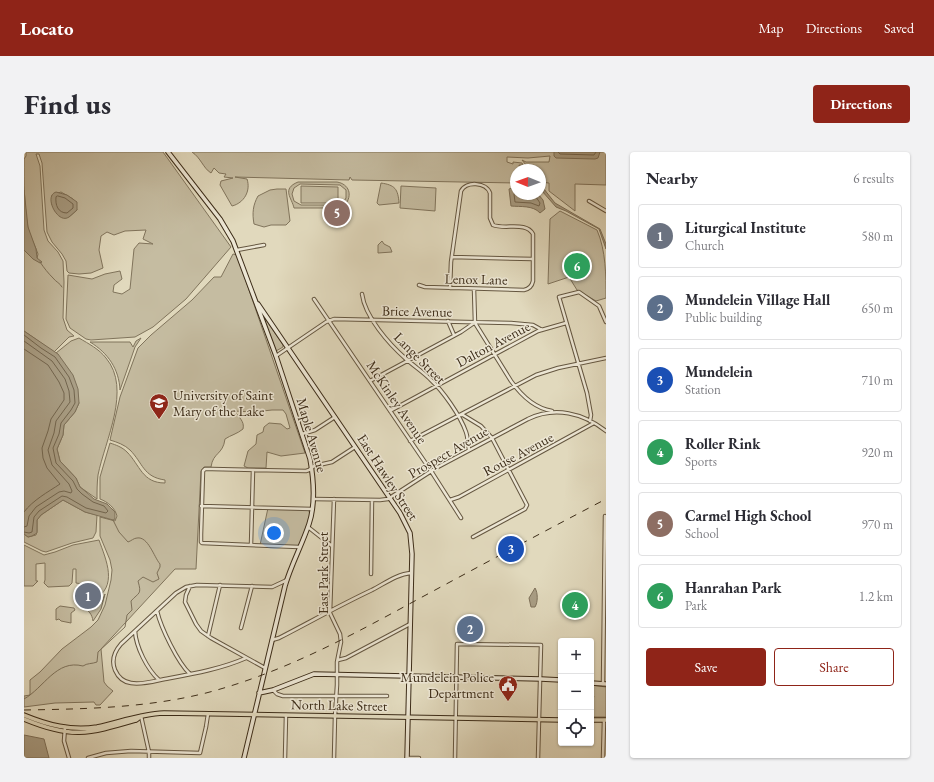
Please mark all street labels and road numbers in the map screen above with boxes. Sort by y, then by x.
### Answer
street label: Lenox Lane [444,269,508,289]
street label: Brice Avenue [382,301,453,321]
street label: Dalton Avenue [453,317,534,371]
street label: Lange Street [390,328,450,388]
street label: McKinley Avenue [363,357,432,447]
street label: Maple Avenue [293,396,331,475]
street label: Prospect Avenue [405,422,492,482]
street label: Rouse Avenue [480,428,557,480]
street label: East Hawley Street [353,430,423,524]
street label: East Park Street [314,531,332,614]
street label: North Lake Street [291,695,388,715]

